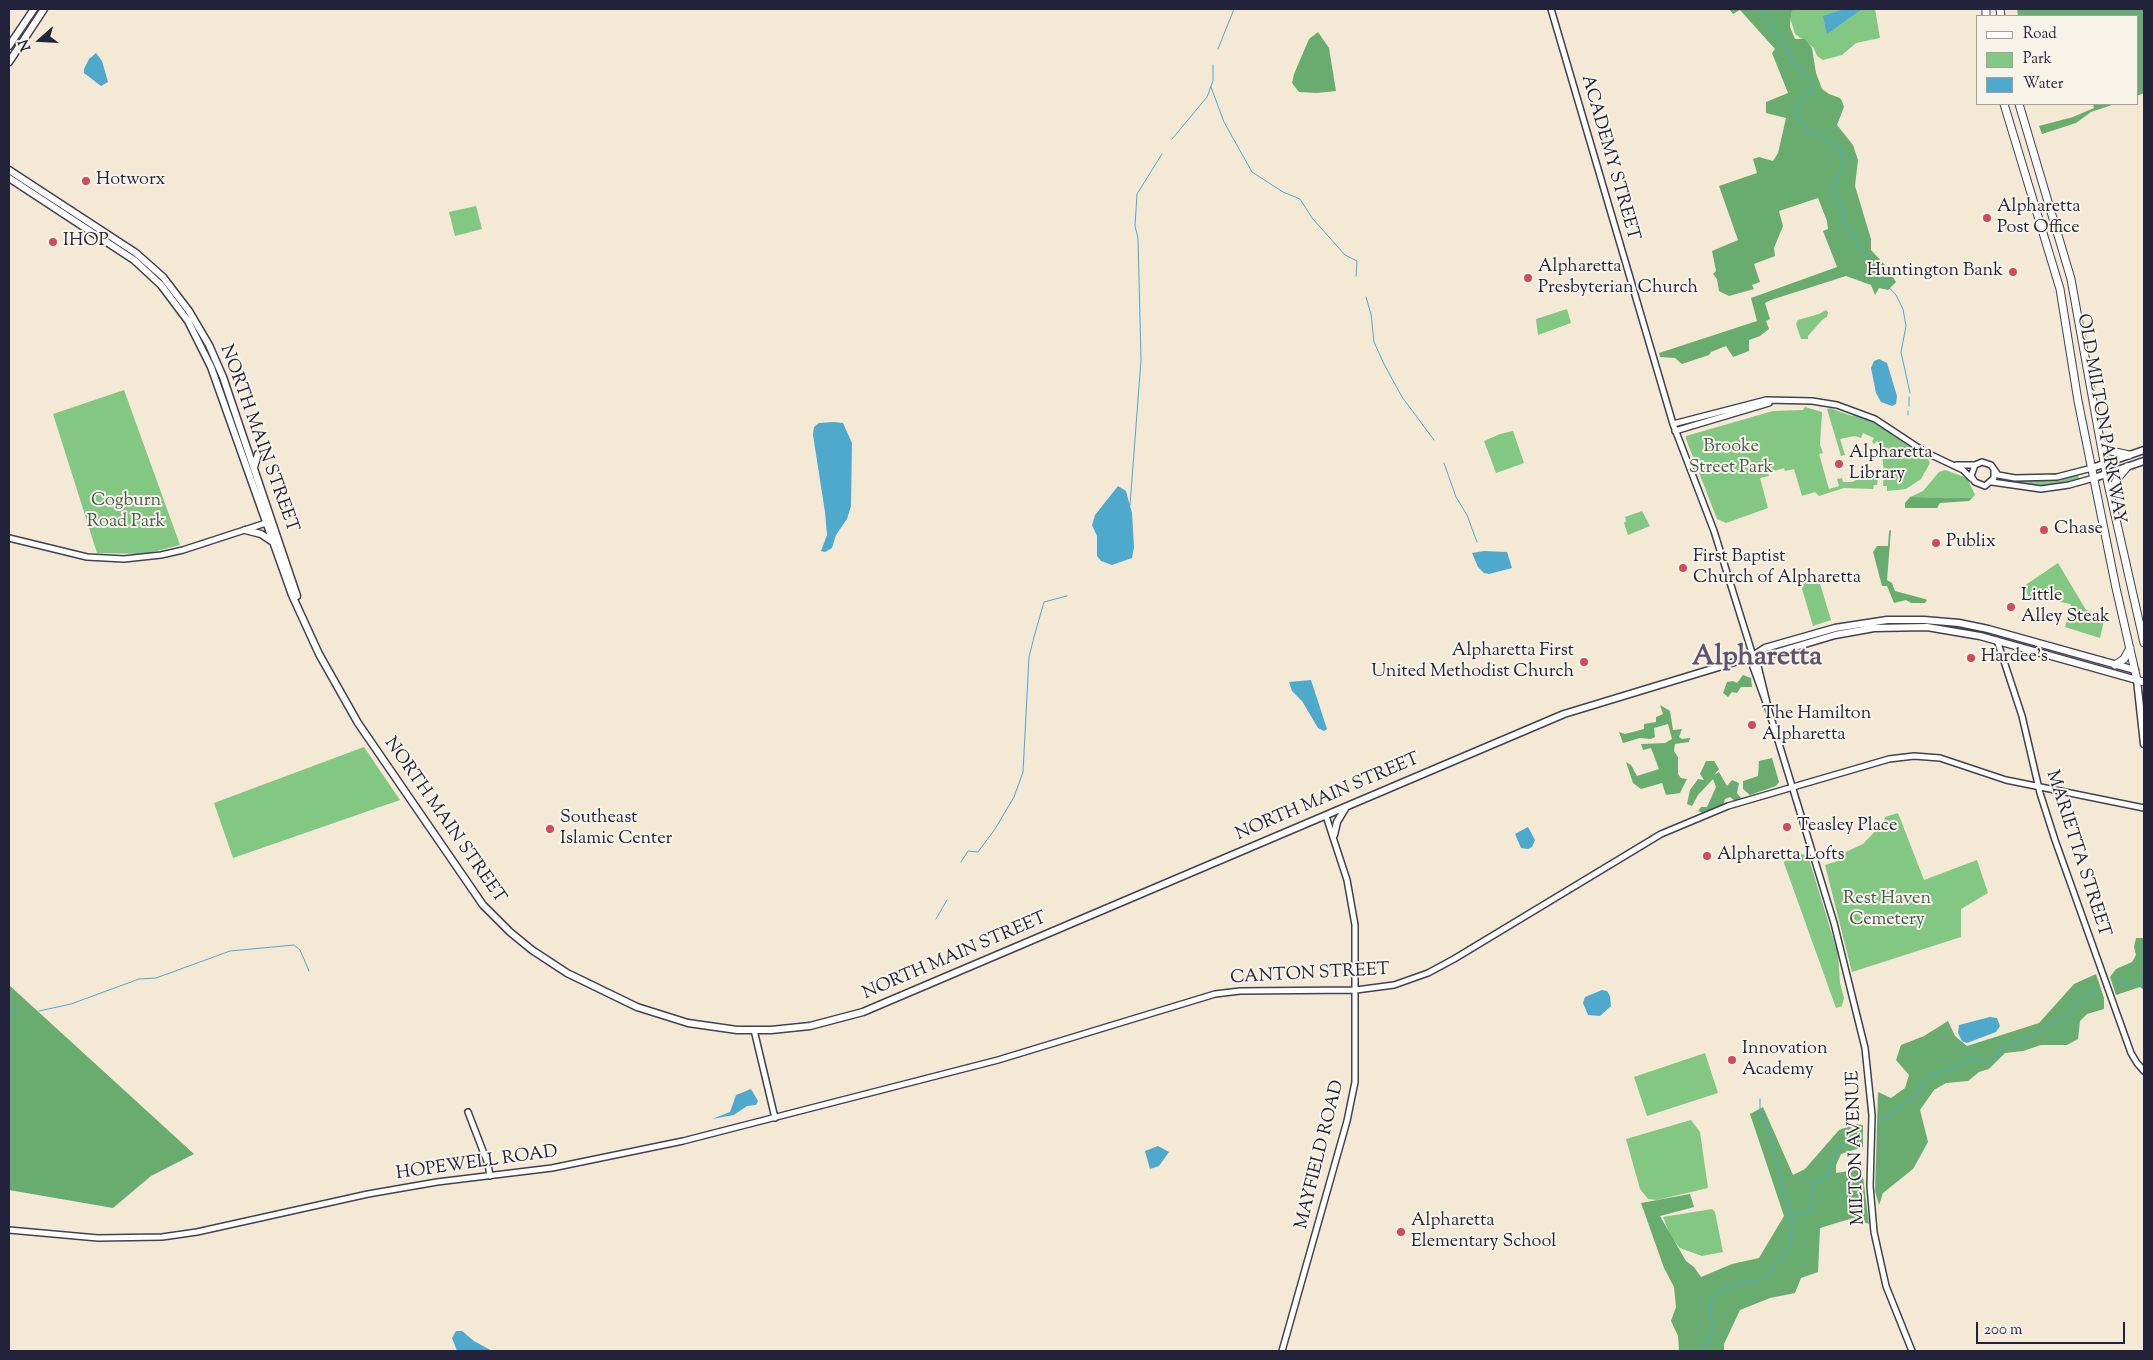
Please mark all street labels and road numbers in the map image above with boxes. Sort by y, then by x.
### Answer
street label: ACADEMY STREET [1575,73,1643,243]
street label: OLD MILTON PARKWAY [2071,312,2129,526]
street label: NORTH MAIN STREET [214,342,302,536]
street label: NORTH MAIN STREET [378,734,510,908]
street label: NORTH MAIN STREET [1233,749,1423,847]
street label: MARIETTA STREET [2040,768,2114,940]
street label: NORTH MAIN STREET [860,908,1050,1006]
street label: CANTON STREET [1230,960,1390,990]
street label: MILTON AVENUE [1844,1070,1870,1226]
street label: MAYFIELD ROAD [1292,1078,1350,1232]
street label: HOPEWELL ROAD [395,1142,559,1186]

